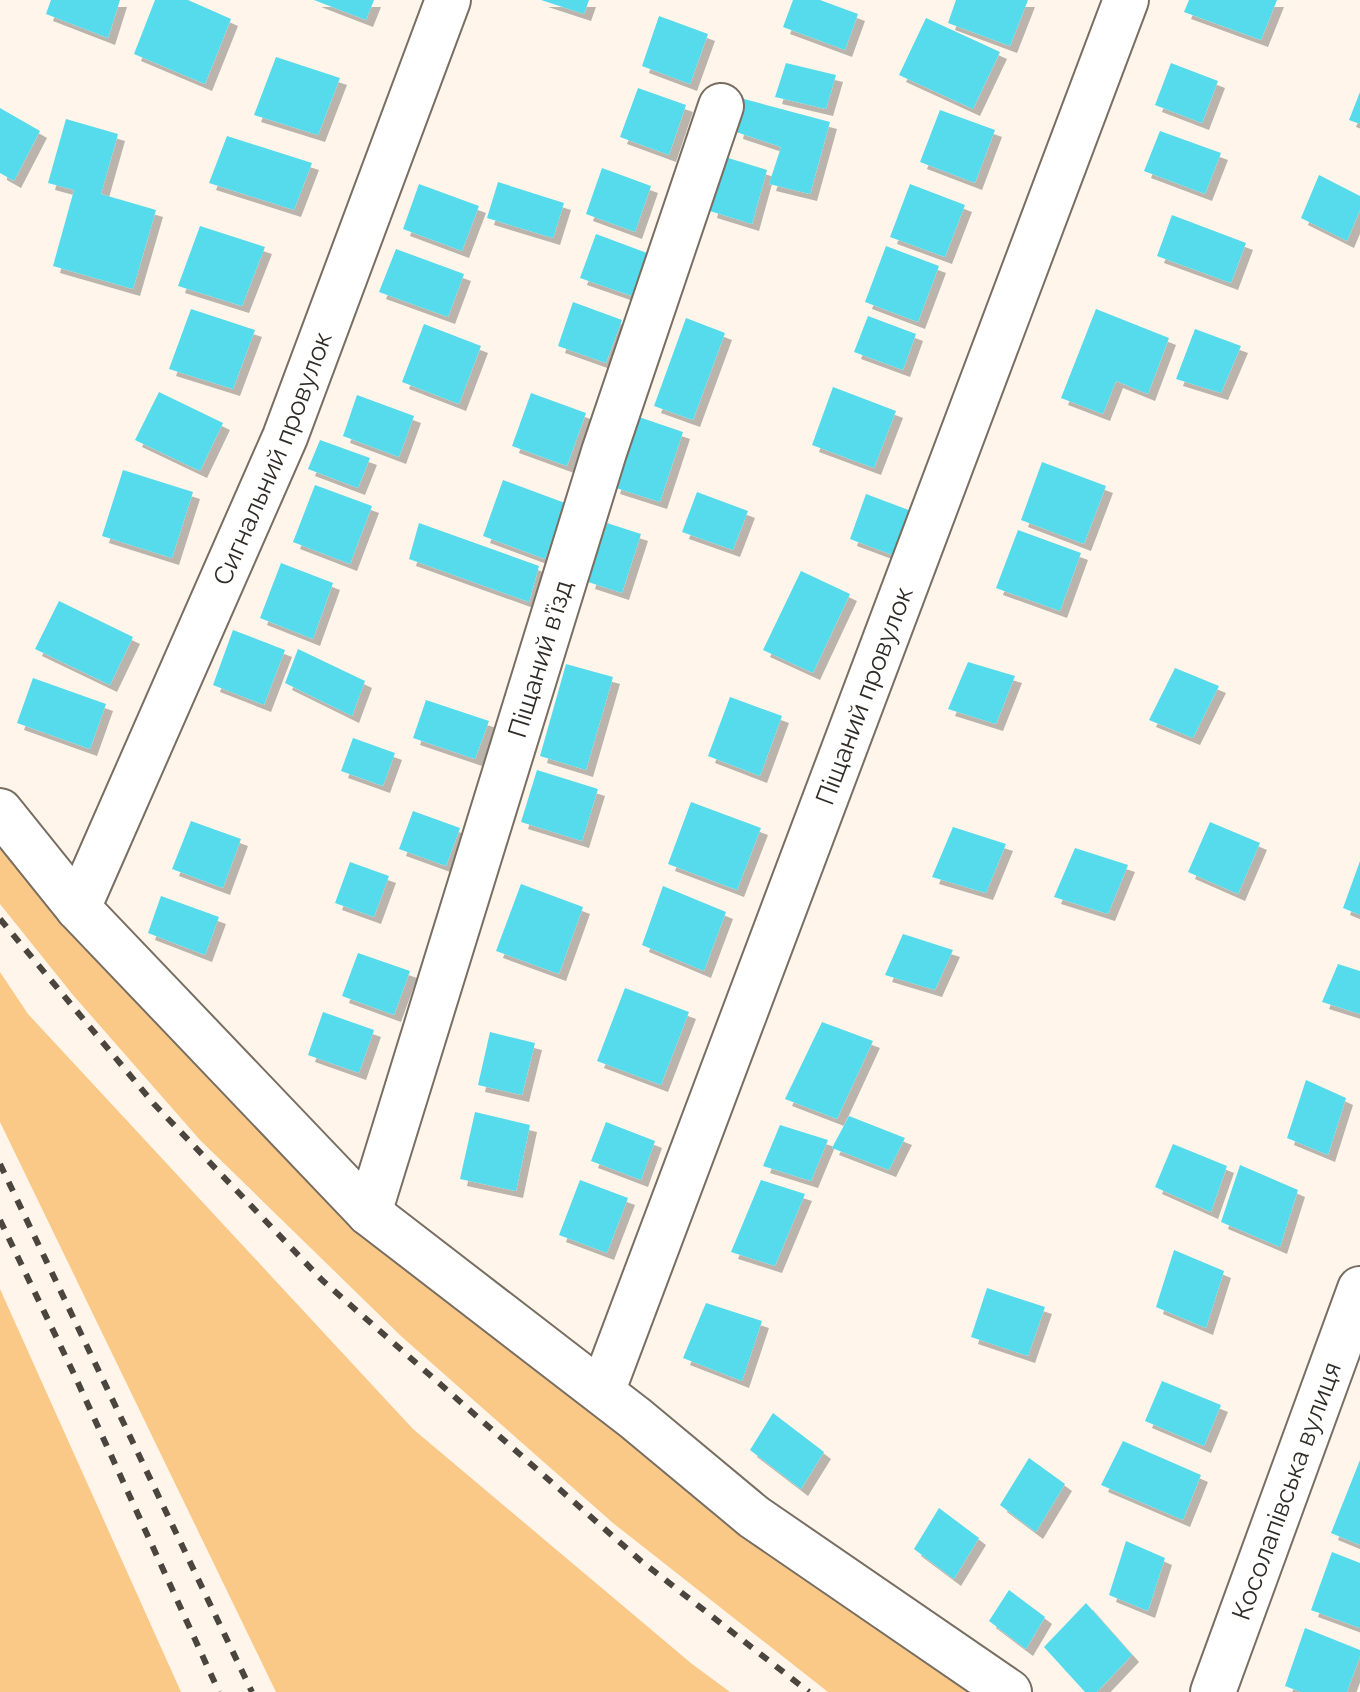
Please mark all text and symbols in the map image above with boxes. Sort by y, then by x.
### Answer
street label: Сигнальний провулок [207,327,338,590]
street label: Піщаний в’їзд [502,576,579,741]
street label: Піщаний провулок [809,582,919,809]
street label: Косолапівська вулиця [1226,1358,1347,1624]

